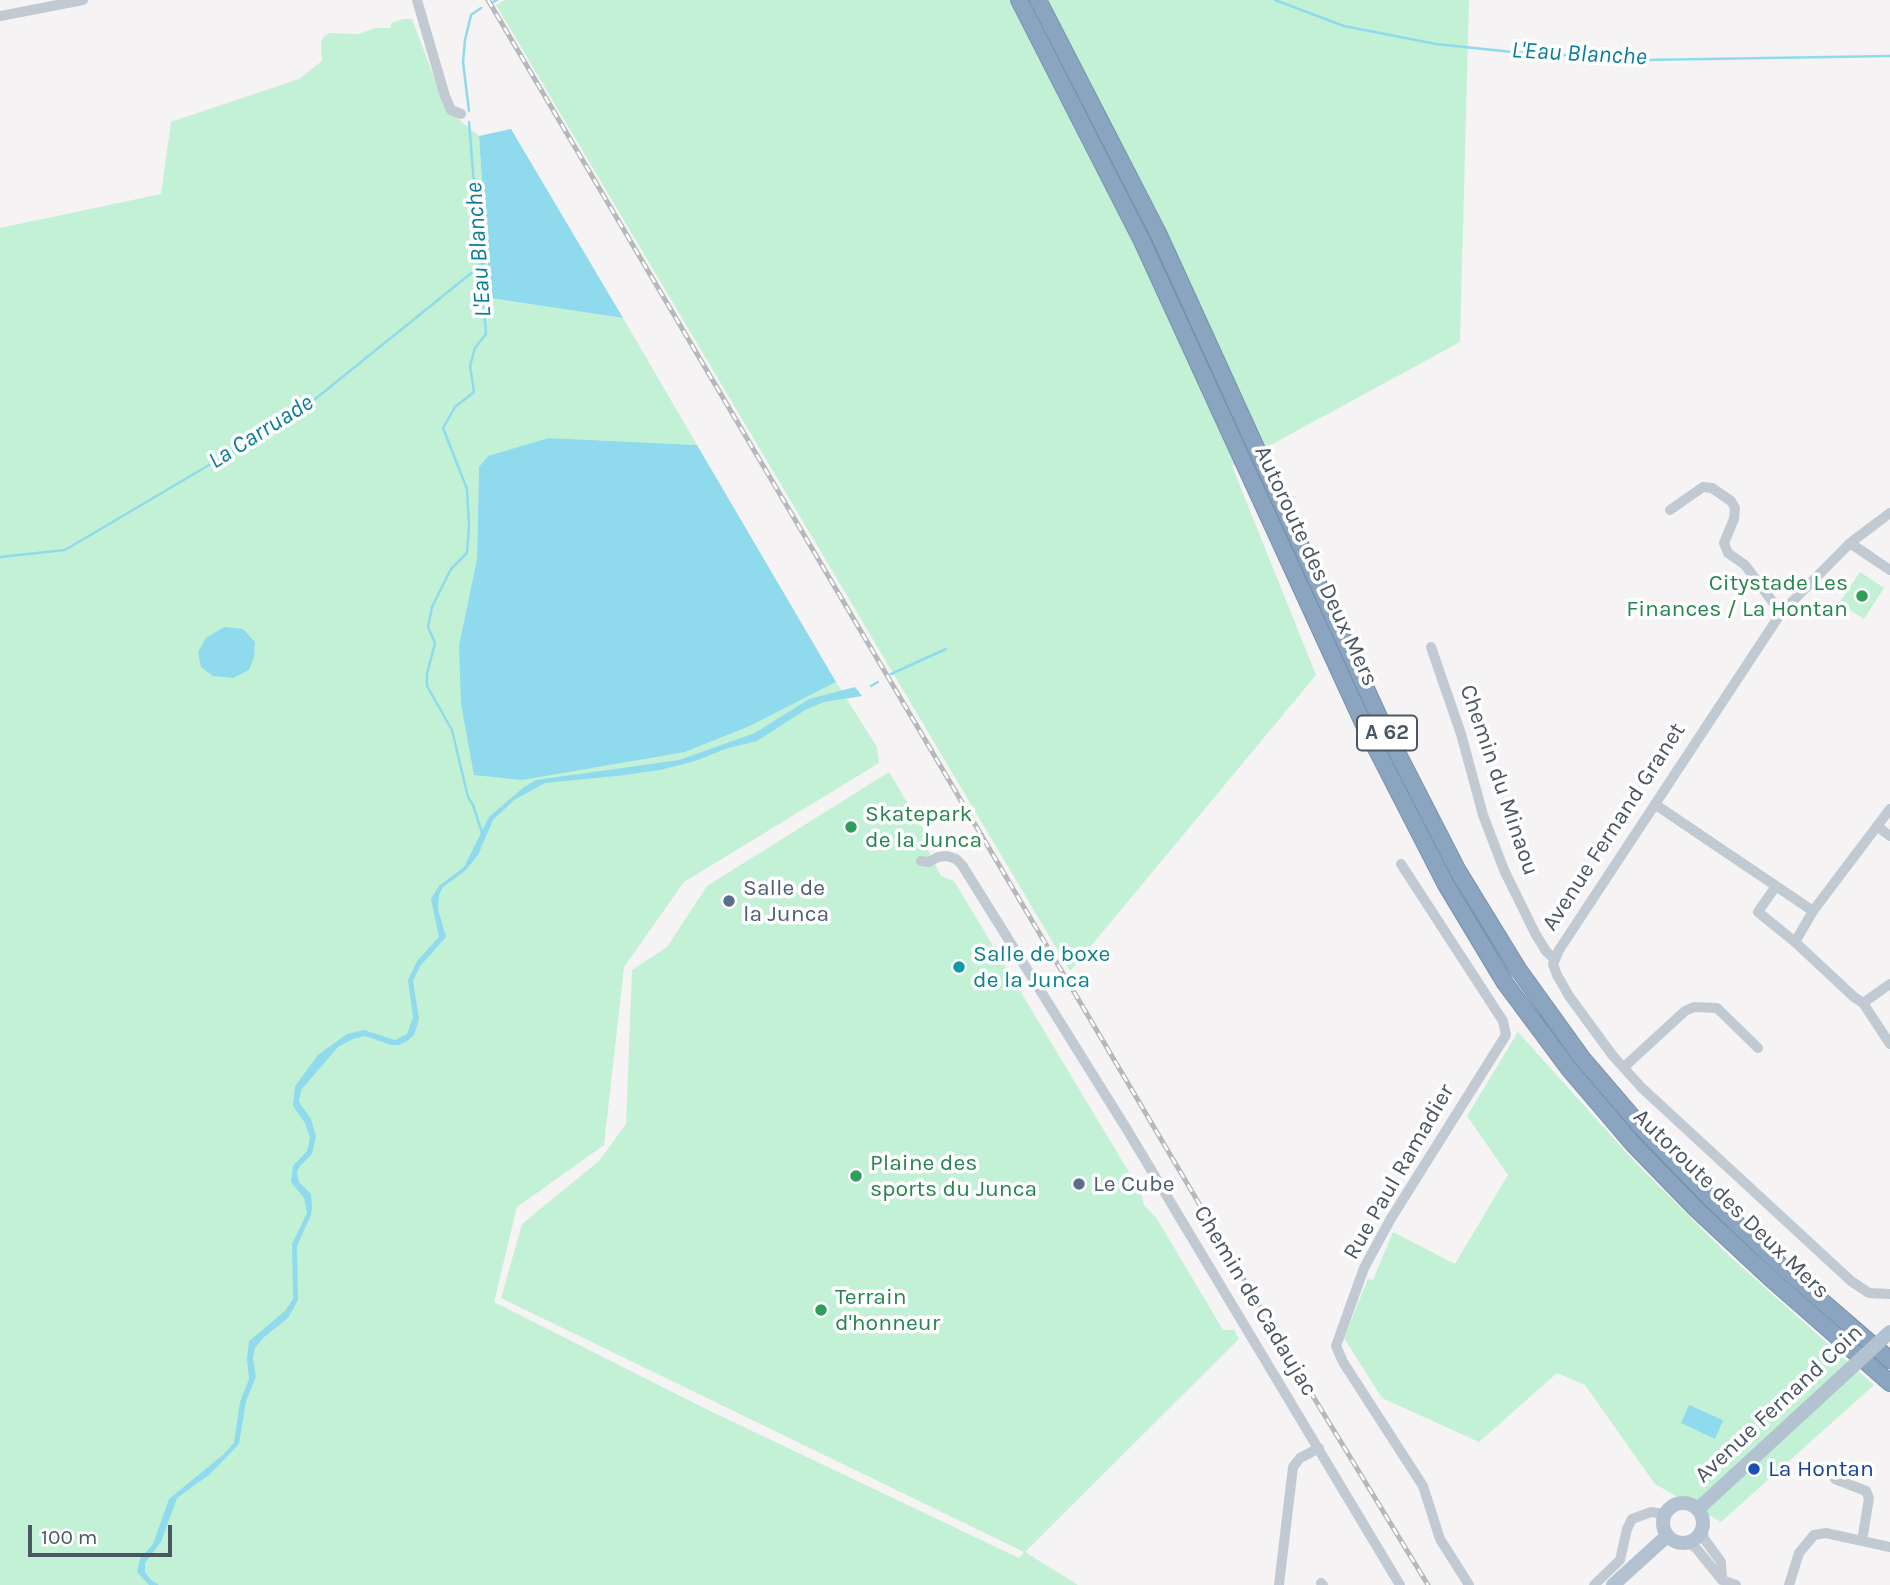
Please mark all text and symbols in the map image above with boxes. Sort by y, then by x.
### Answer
water label: L'Eau Blanche [1511,36,1647,72]
water label: L'Eau Blanche [460,181,498,319]
water label: La Carruade [203,388,319,476]
street label: Autoroute des Deux Mers [1248,441,1384,691]
place label: Citystade Les Finances / La Hontan [1626,569,1848,623]
marker: Citystade Les Finances / La Hontan [1854,588,1870,604]
street label: Chemin du Minaou [1453,681,1545,879]
road number: A 62 [1357,716,1417,750]
street label: Avenue Fernand Granet [1536,718,1692,936]
place label: Skatepark de la Junca [865,800,982,854]
marker: Skatepark de la Junca [843,819,859,835]
place label: Salle de la Junca [743,874,829,928]
marker: Salle de la Junca [721,893,737,909]
place label: Salle de boxe de la Junca [973,940,1110,994]
marker: Salle de boxe de la Junca [951,959,967,975]
street label: Rue Paul Ramadier [1338,1079,1460,1265]
street label: Autoroute des Deux Mers [1627,1103,1835,1305]
place label: Plaine des sports du Junca [870,1149,1037,1203]
marker: Plaine des sports du Junca [848,1168,864,1184]
place label: Le Cube [1093,1170,1174,1198]
marker: Le Cube [1071,1176,1087,1192]
street label: Chemin de Cadaujac [1187,1201,1323,1401]
place label: Terrain d'honneur [835,1283,940,1337]
marker: Terrain d'honneur [813,1302,829,1318]
street label: Avenue Fernand Coin [1689,1319,1869,1489]
place label: La Hontan [1768,1455,1874,1483]
marker: La Hontan [1746,1461,1762,1477]
scale bar [32,1512,175,1556]
text: 100 m [41,1525,98,1549]

